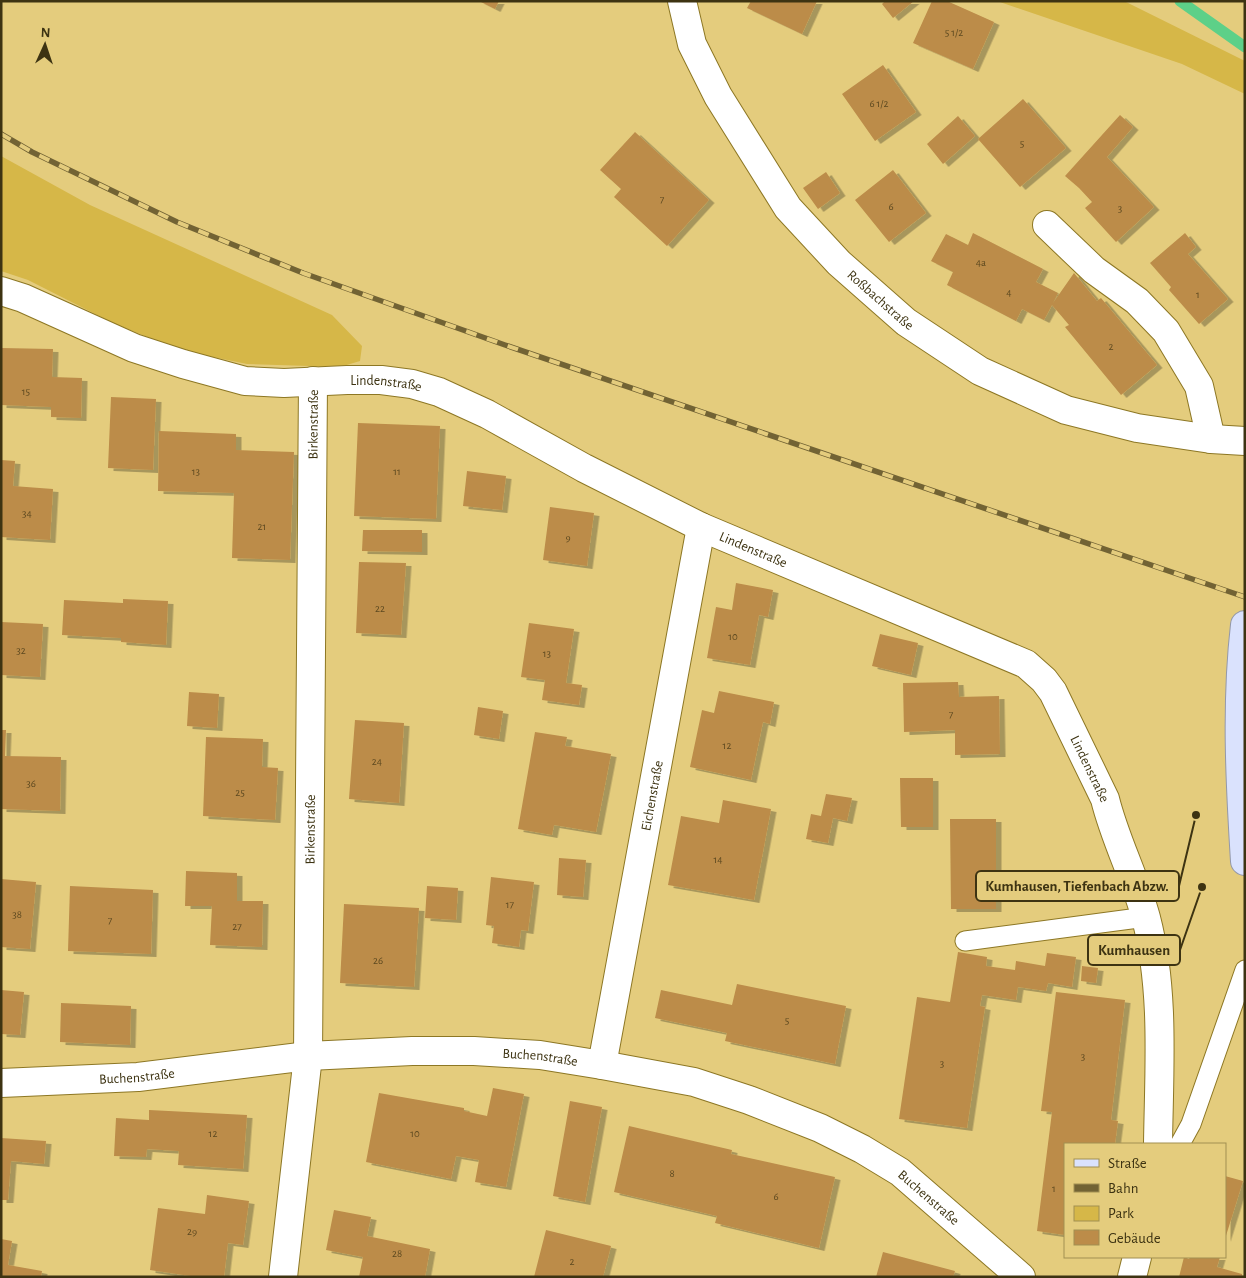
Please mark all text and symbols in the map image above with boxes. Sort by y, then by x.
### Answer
north arrow [20,20,70,70]
text: N [40,26,51,40]
house number: 5 1/2 [945,27,963,38]
house number: 6 1/2 [870,98,888,109]
house number: 5 [1020,138,1025,149]
house number: 7 [660,194,665,205]
house number: 6 [888,201,894,212]
house number: 3 [1118,203,1123,214]
house number: 4a [976,257,986,268]
street label: Roßbachstraße [844,268,916,333]
house number: 4 [1006,287,1012,298]
house number: 1 [1196,289,1200,300]
house number: 2 [1108,341,1114,352]
street label: Lindenstraße [350,374,423,395]
house number: 15 [22,386,31,397]
street label: Birkenstraße [306,389,321,460]
house number: 13 [192,466,201,477]
house number: 11 [393,466,401,477]
house number: 34 [22,508,32,519]
house number: 21 [258,521,266,532]
street label: Lindenstraße [717,530,789,571]
house number: 9 [565,532,571,543]
house number: 22 [375,603,385,614]
house number: 10 [728,631,738,642]
house number: 32 [16,645,26,656]
house number: 13 [543,648,552,659]
house number: 7 [949,709,954,720]
street label: Lindenstraße [1067,734,1111,805]
house number: 12 [723,740,731,751]
house number: 24 [372,756,382,767]
street label: Eichenstraße [639,759,666,832]
house number: 36 [26,778,36,789]
house number: 25 [235,787,245,798]
street label: Birkenstraße [303,794,318,865]
house number: 14 [713,854,723,865]
callout: Kumhausen, Tiefenbach Abzw. [976,871,1179,901]
text: Kumhausen, Tiefenbach Abzw. [985,879,1169,894]
house number: 17 [506,899,515,910]
house number: 38 [12,909,22,920]
house number: 7 [108,915,113,926]
house number: 27 [232,921,242,932]
callout: Kumhausen [1088,935,1180,965]
text: Kumhausen [1098,943,1170,958]
house number: 26 [373,955,383,966]
house number: 5 [785,1015,790,1026]
street label: Buchenstraße [502,1047,579,1069]
house number: 3 [1081,1051,1086,1062]
house number: 3 [940,1058,945,1069]
street label: Buchenstraße [99,1067,175,1087]
house number: 12 [209,1128,217,1139]
house number: 10 [410,1128,420,1139]
legend [1064,1143,1226,1258]
text: Straße [1108,1156,1147,1171]
house number: 8 [669,1168,675,1179]
street label: Buchenstraße [895,1168,962,1228]
text: Bahn [1108,1181,1138,1196]
house number: 1 [1052,1183,1056,1194]
house number: 6 [773,1191,779,1202]
text: Park [1108,1206,1134,1221]
house number: 29 [187,1226,197,1237]
text: Gebäude [1108,1231,1161,1246]
house number: 28 [392,1248,402,1259]
house number: 2 [569,1256,575,1267]

